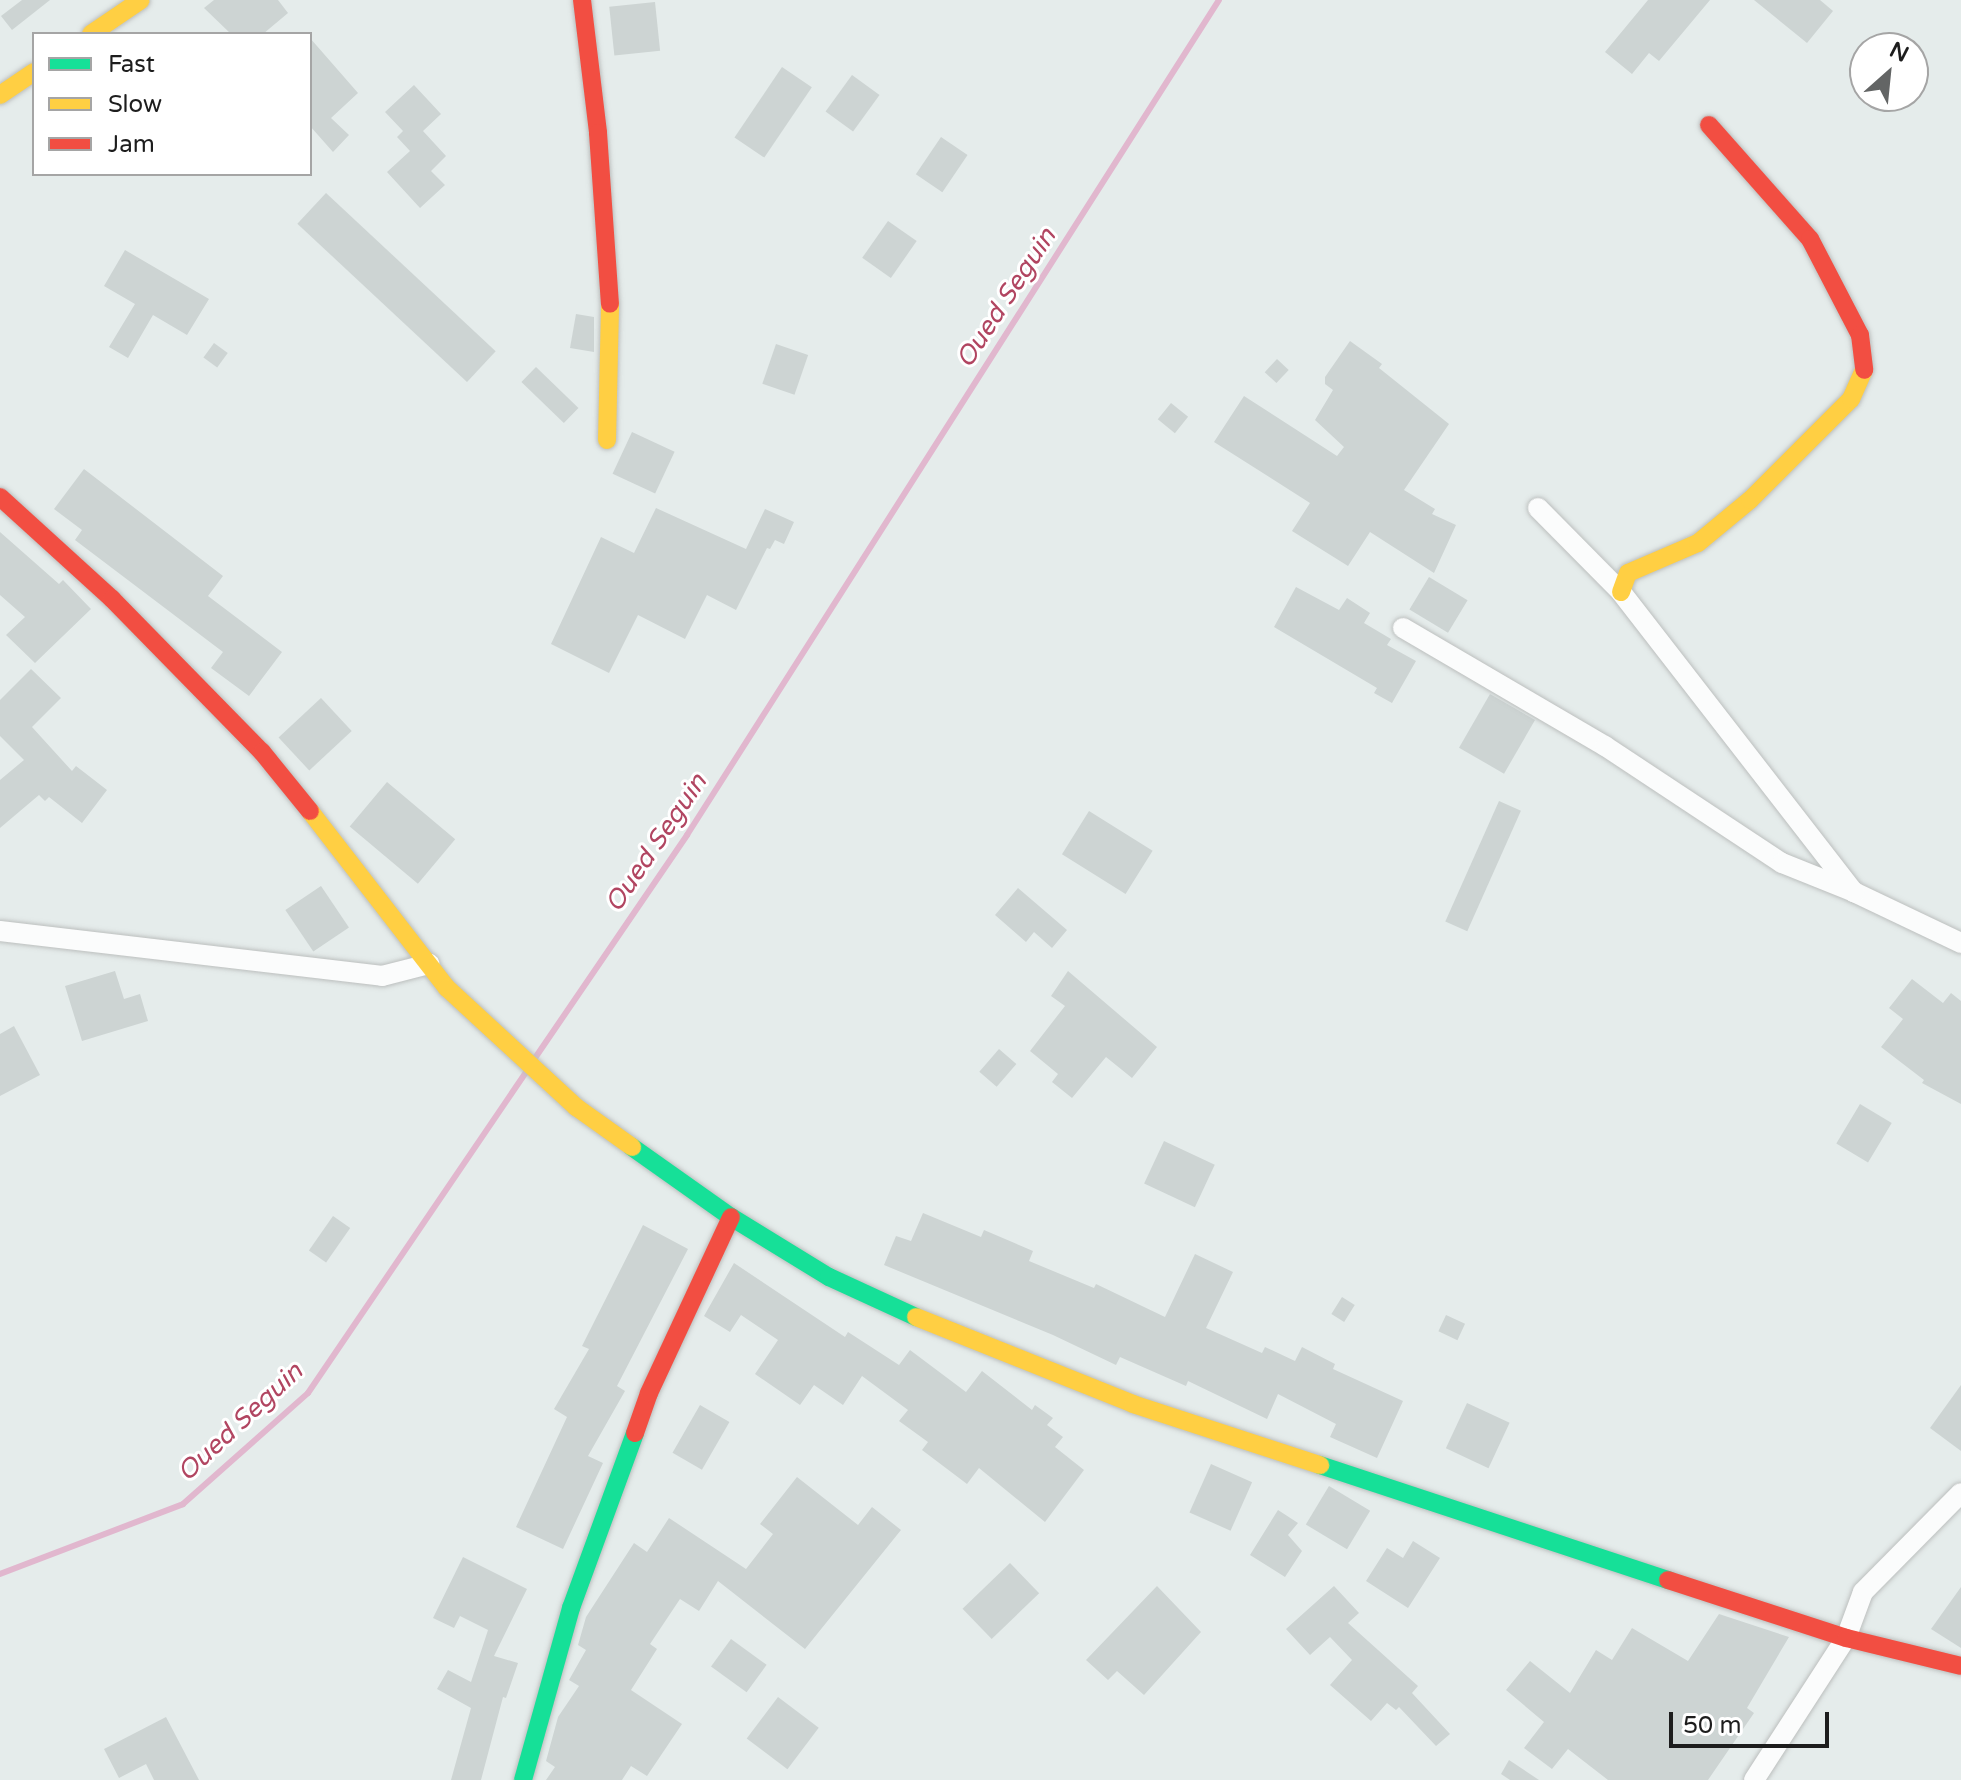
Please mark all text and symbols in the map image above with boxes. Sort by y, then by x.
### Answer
legend [32,32,312,176]
north arrow [1849,32,1929,112]
text: N [1885,37,1913,68]
text: Fast [108,50,155,79]
text: Slow [108,90,162,119]
text: Jam [108,130,155,159]
water label: Oued Seguin [949,222,1063,374]
water label: Oued Seguin [598,768,714,918]
water label: Oued Seguin [171,1356,309,1488]
scale bar [1673,1696,1833,1746]
text: 50 m [1683,1711,1741,1740]

